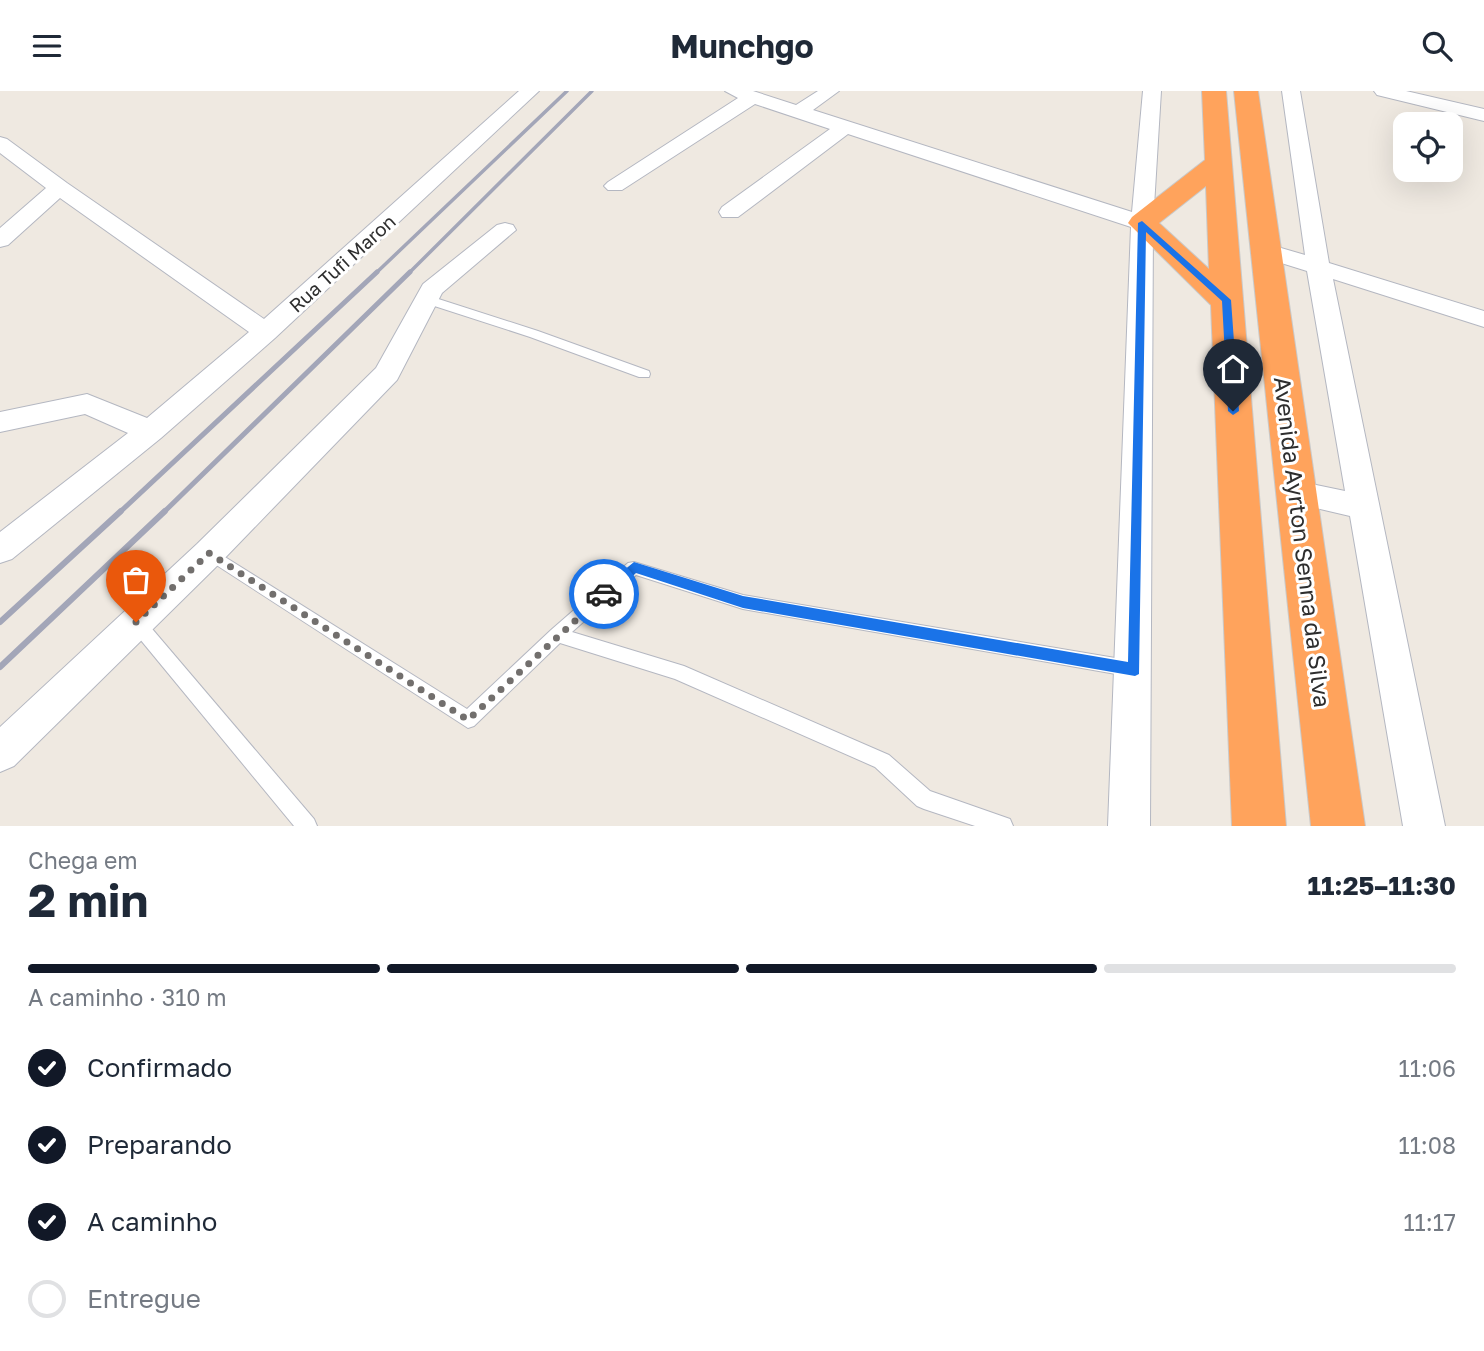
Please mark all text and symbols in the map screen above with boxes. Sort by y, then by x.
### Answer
icon: menu [28,27,66,65]
text: Munchgo [670,27,814,65]
icon: search [1418,27,1456,65]
map controls [1393,112,1463,182]
button: locate [1393,112,1463,182]
street label: Rua Tufi Maron [284,209,400,317]
pin [1203,339,1263,411]
icon: home [1214,350,1252,388]
street label: Avenida Ayrton Senna da Silva [1269,375,1337,709]
pin [106,550,166,622]
courier [569,559,639,629]
icon: bag [117,561,155,599]
icon: car [585,575,623,613]
text: Chega em [28,846,138,874]
text: 11:25–11:30 [1308,870,1456,901]
text: 2 min [28,872,148,927]
text: A caminho · 310 m [28,983,227,1011]
icon: check [28,1049,66,1087]
text: Confirmado [87,1052,232,1083]
text: 11:06 [1399,1054,1456,1082]
icon: check [28,1126,66,1164]
text: Preparando [87,1129,232,1160]
text: 11:08 [1399,1131,1456,1159]
icon: check [28,1203,66,1241]
text: A caminho [87,1206,217,1237]
text: 11:17 [1403,1208,1456,1236]
text: Entregue [87,1283,201,1314]

